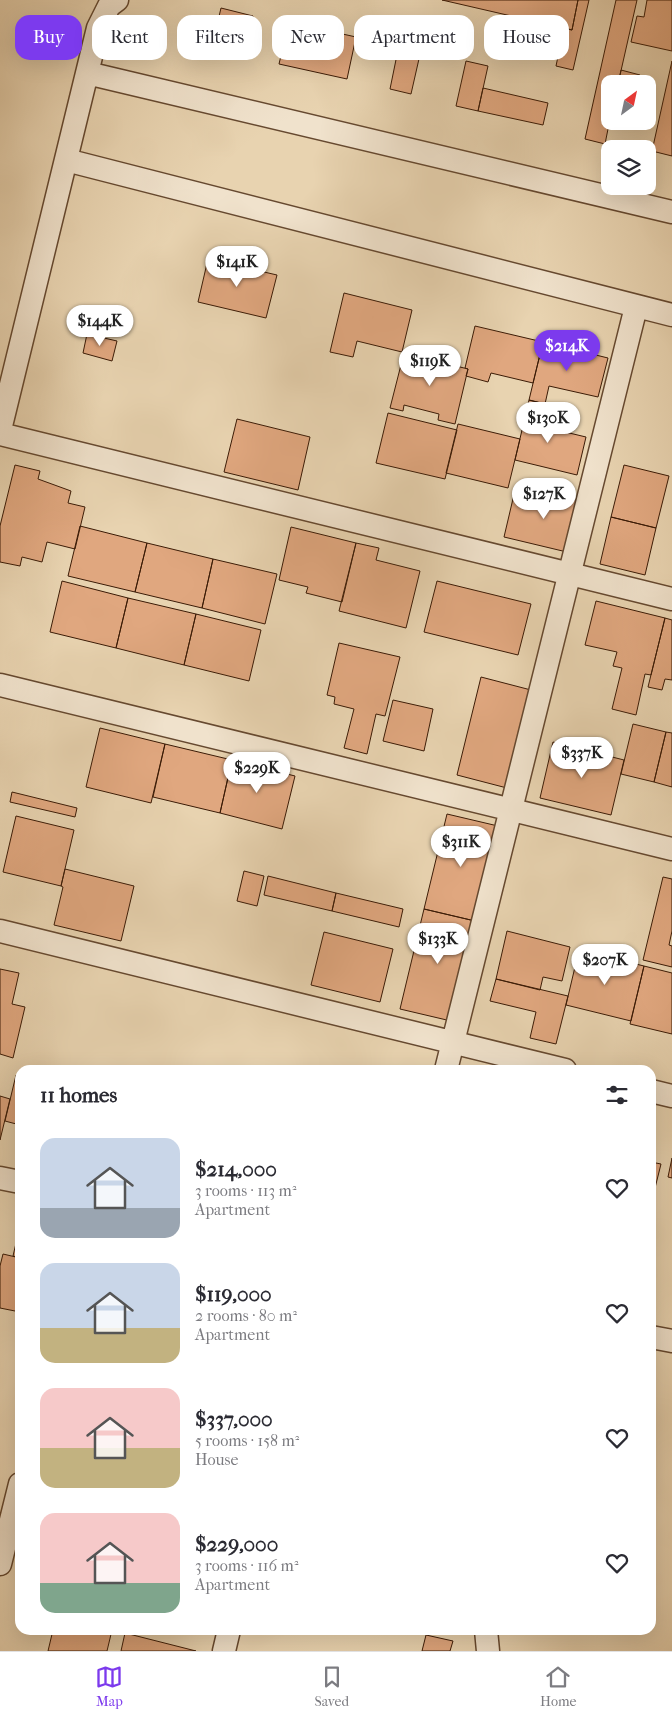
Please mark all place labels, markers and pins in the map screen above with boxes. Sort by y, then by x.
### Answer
pin: $141K [202,246,272,288]
pin: $144K [65,304,135,347]
pin: $214K [532,330,602,372]
pin: $119K [395,344,465,387]
pin: $130K [513,402,583,444]
pin: $127K [509,478,579,520]
pin: $337K [547,736,617,779]
pin: $229K [222,752,292,794]
pin: $311K [426,826,496,868]
pin: $133K [403,922,473,965]
pin: $207K [570,944,640,986]

